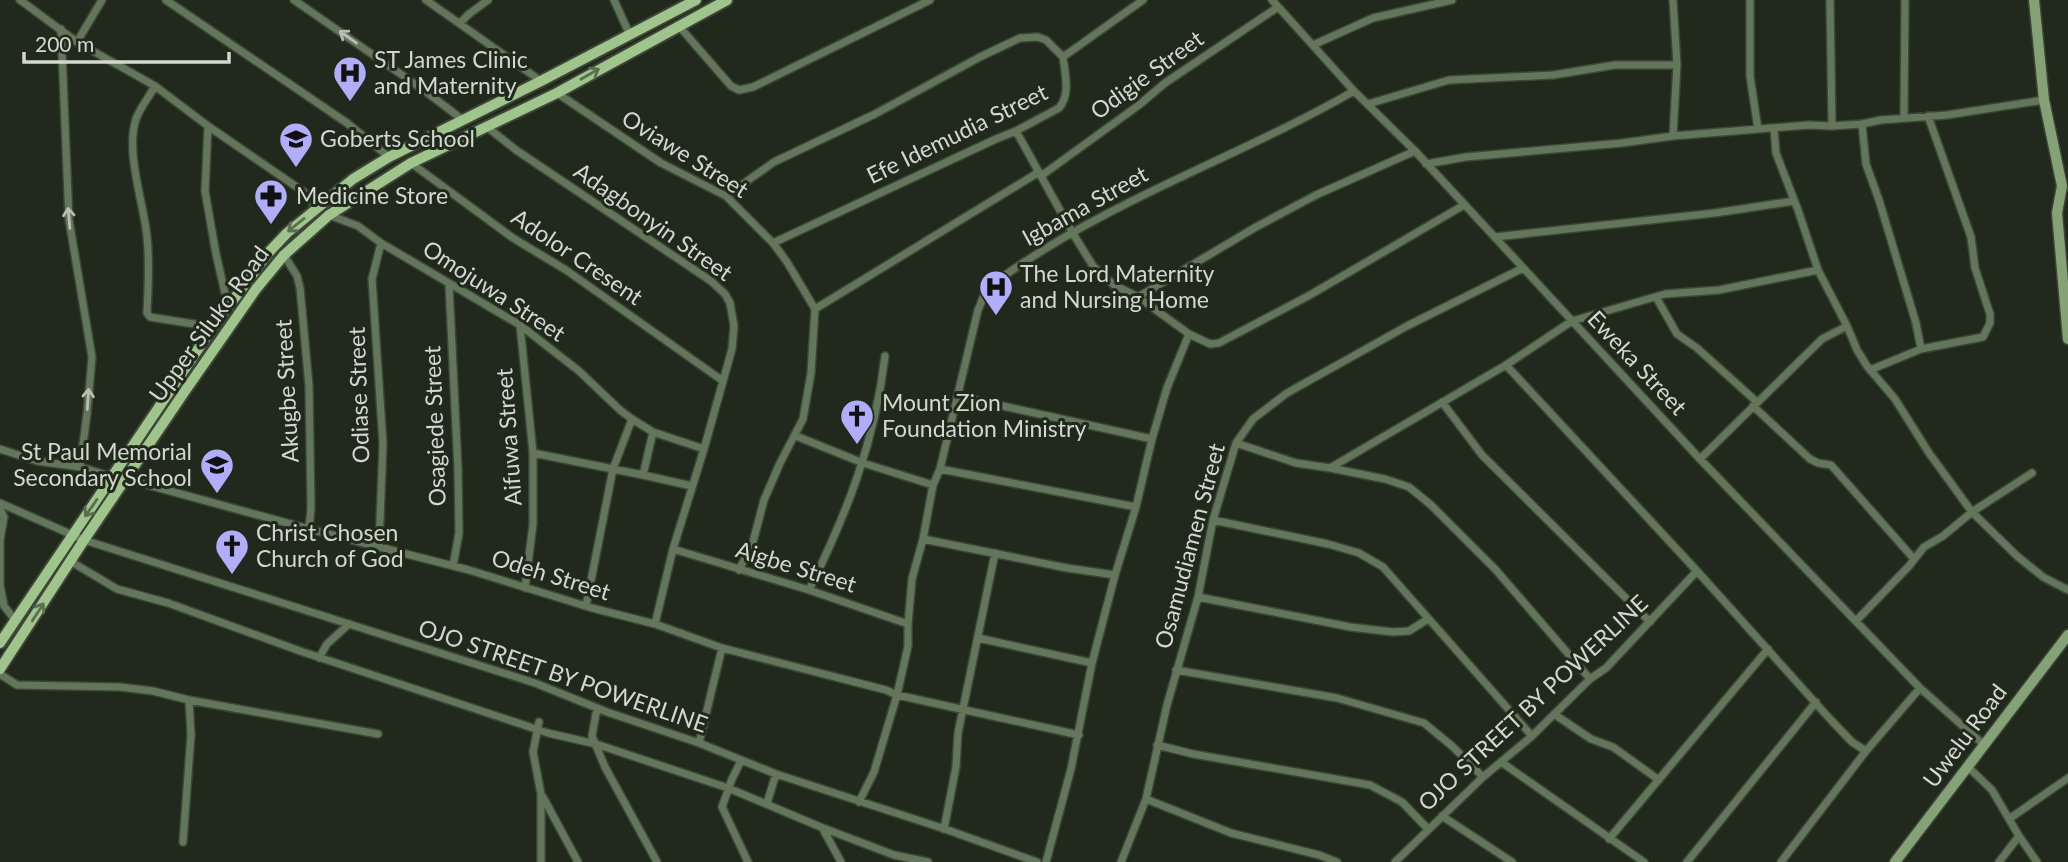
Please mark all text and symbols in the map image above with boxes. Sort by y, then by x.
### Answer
scale bar [24,21,229,65]
street label: Odigie Street [1084,23,1209,125]
one-way arrow [339,30,358,44]
text: 200 m [35,31,94,56]
place label: ST James Clinic and Maternity [374,45,528,99]
hospital icon: ST James Clinic and Maternity [331,54,369,103]
one-way arrow [579,67,599,81]
street label: Efe Idemudia Street [862,77,1052,189]
street label: Oviawe Street [617,103,754,203]
school or university icon: Goberts School [277,120,315,169]
place label: Goberts School [320,124,475,152]
street label: Adagbonyin Street [569,156,739,287]
street label: Igbama Street [1017,159,1153,251]
pharmacy icon: Medicine Store [252,177,290,226]
place label: Medicine Store [296,181,448,209]
street label: Adolor Cresent [507,202,649,311]
one-way arrow [62,207,75,230]
one-way arrow [288,217,306,233]
street label: Omojuwa Street [418,234,572,347]
street label: Upper Siluko Road [142,240,274,407]
place label: The Lord Maternity and Nursing Home [1020,259,1215,313]
hospital icon: The Lord Maternity and Nursing Home [977,268,1015,317]
street label: Eweka Street [1582,304,1694,421]
street label: Akugbe Street [268,318,304,463]
street label: Odiase Street [342,326,374,464]
street label: Osagiede Street [417,344,451,507]
street label: Aifuwa Street [489,367,527,507]
one-way arrow [82,388,95,411]
place label: Mount Zion Foundation Ministry [882,388,1086,442]
church icon: Mount Zion Foundation Ministry [838,397,876,446]
place label: St Paul Memorial Secondary School [13,437,192,491]
street label: Osamudiamen Street [1148,439,1230,652]
school or university icon: St Paul Memorial Secondary School [198,446,236,495]
one-way arrow [84,498,98,517]
place label: Christ Chosen Church of God [256,518,404,572]
church icon: Christ Chosen Church of God [213,527,251,576]
street label: Aigbe Street [733,534,861,598]
street label: Odeh Street [489,543,615,606]
street label: OJO STREET BY POWERLINE [1412,588,1653,816]
one-way arrow [30,603,45,622]
street label: OJO STREET BY POWERLINE [415,612,711,738]
street label: Uwelu Road [1916,678,2012,793]

